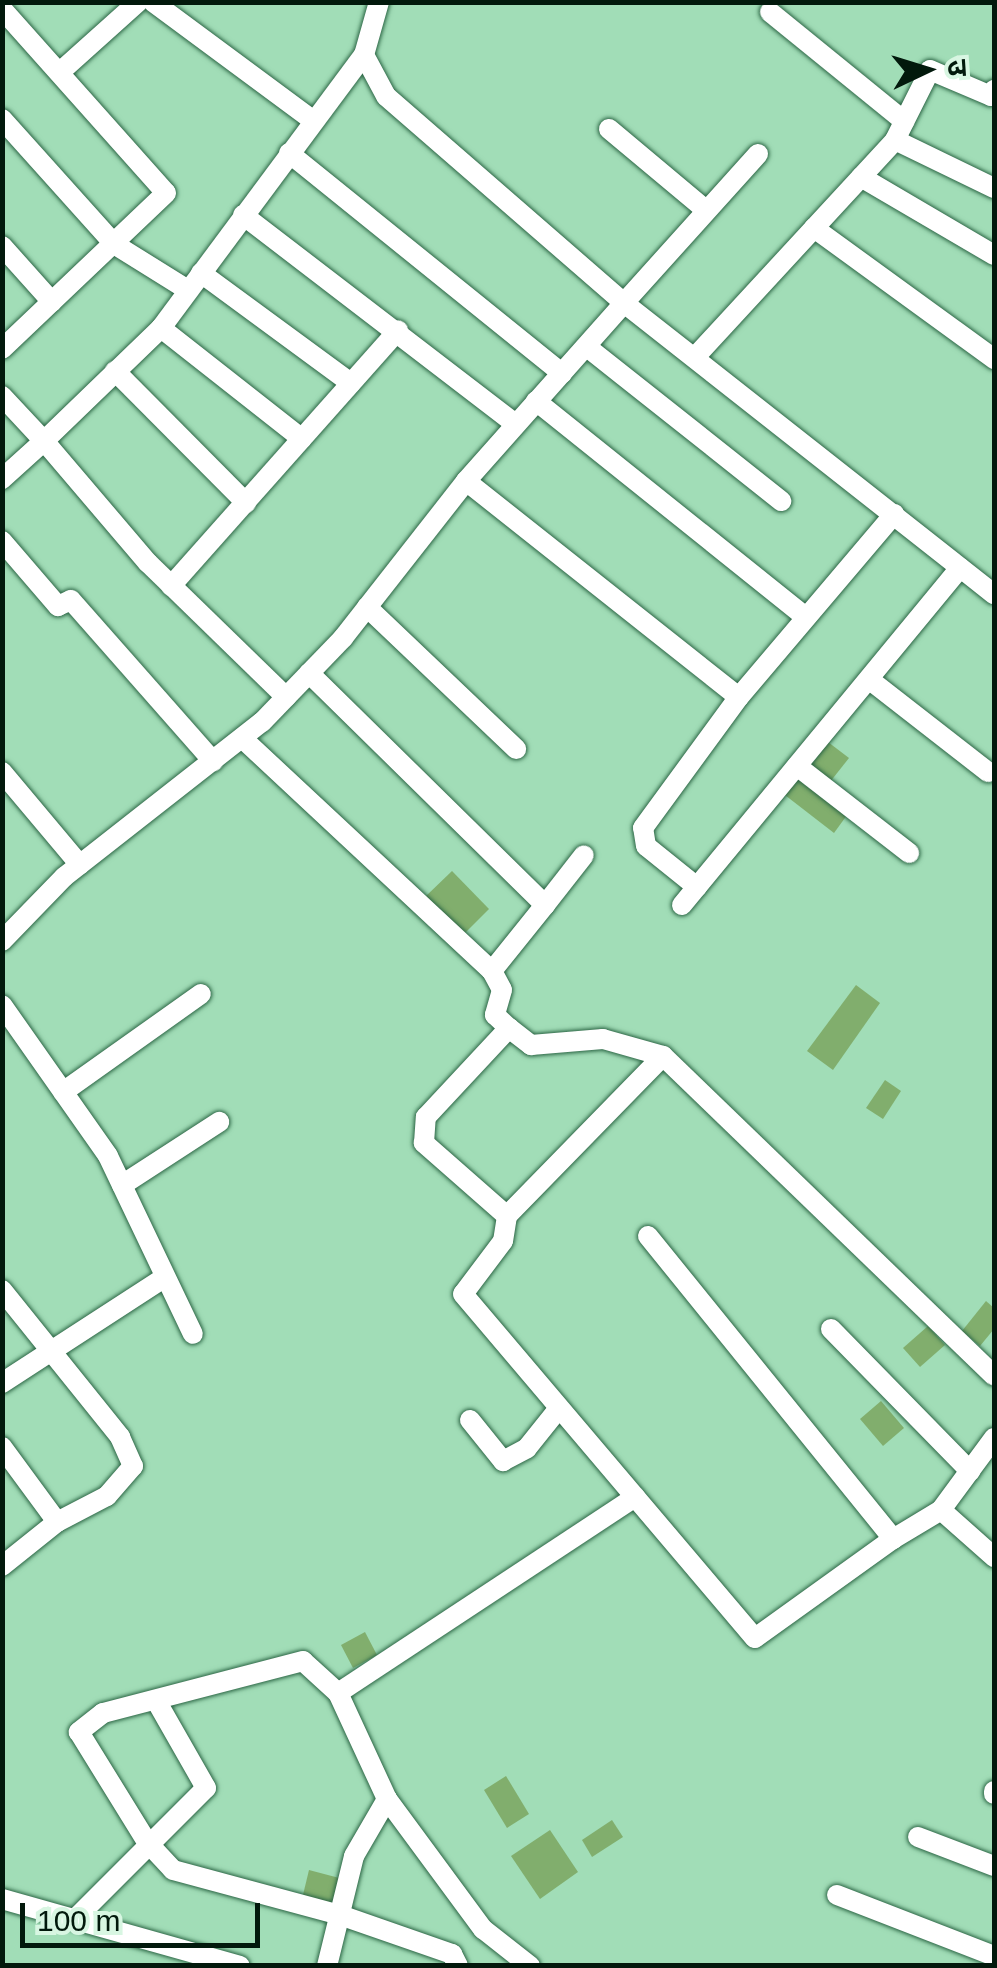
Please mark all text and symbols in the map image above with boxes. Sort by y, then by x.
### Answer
north arrow [877,20,977,120]
text: उ [941,59,973,77]
scale bar [25,1883,265,1945]
text: 100 m [37,1904,120,1937]

